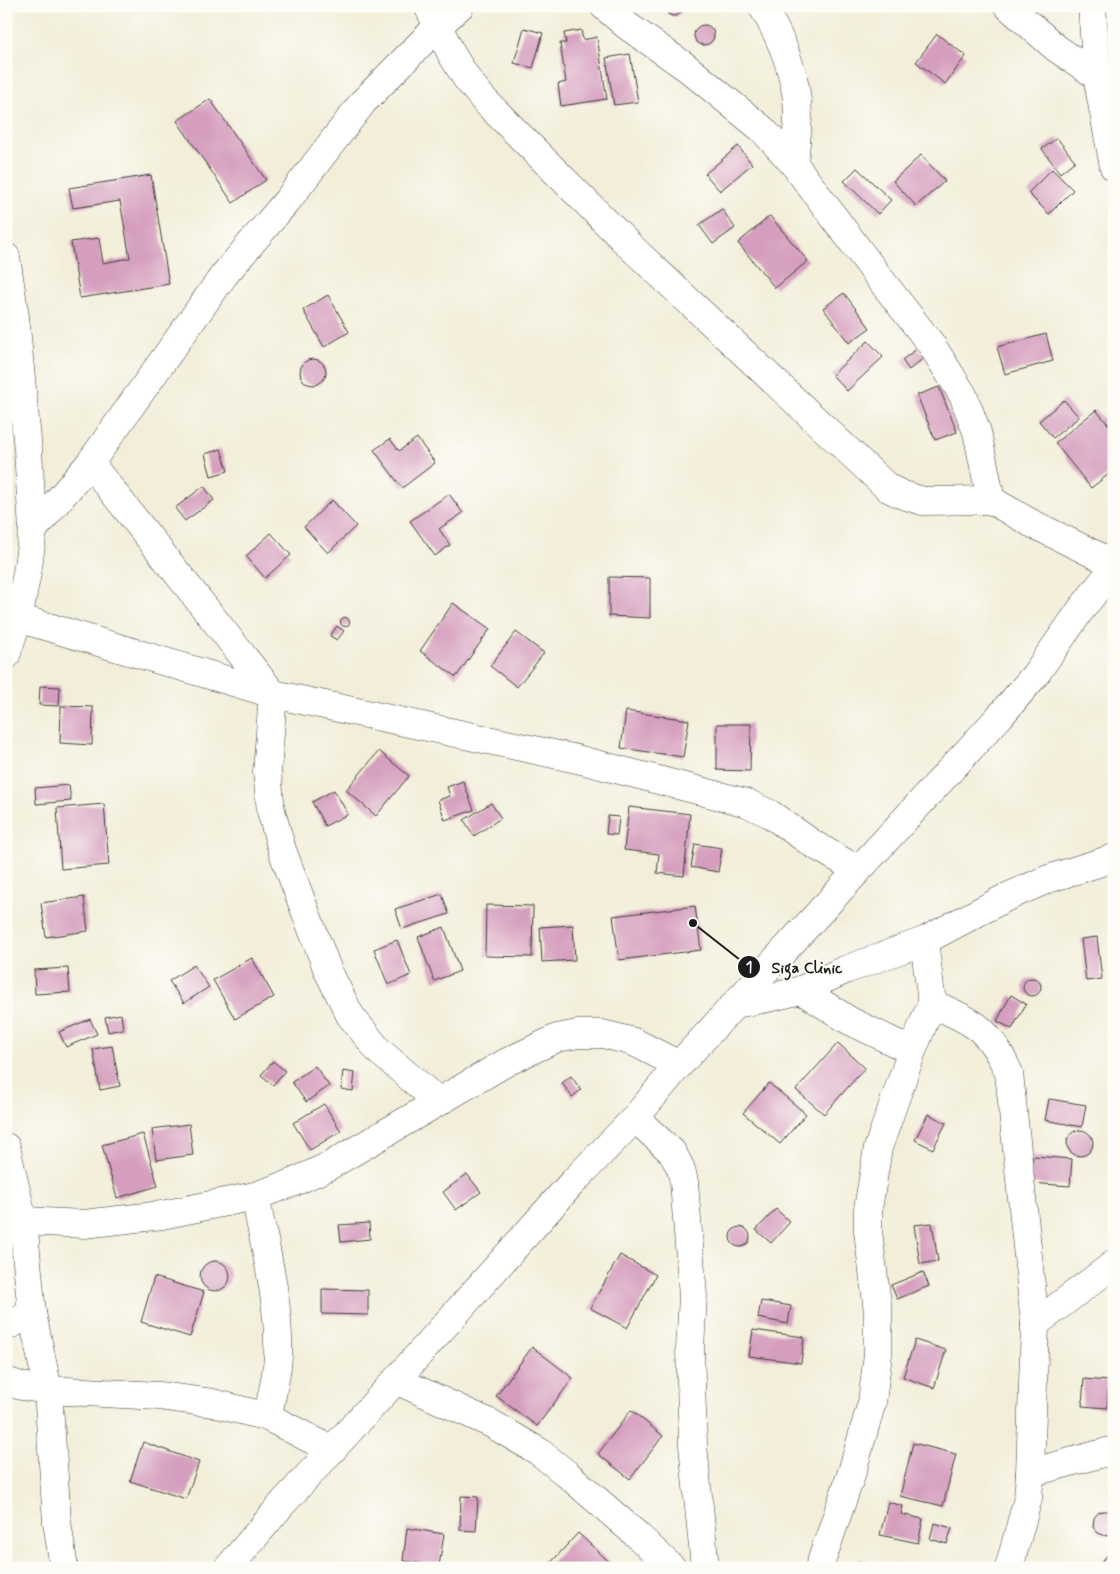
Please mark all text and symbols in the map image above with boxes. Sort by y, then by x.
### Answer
callout: Siga Clinic [736,952,853,983]
text: 1 [746,958,752,978]
text: Siga Clinic [772,958,843,981]

